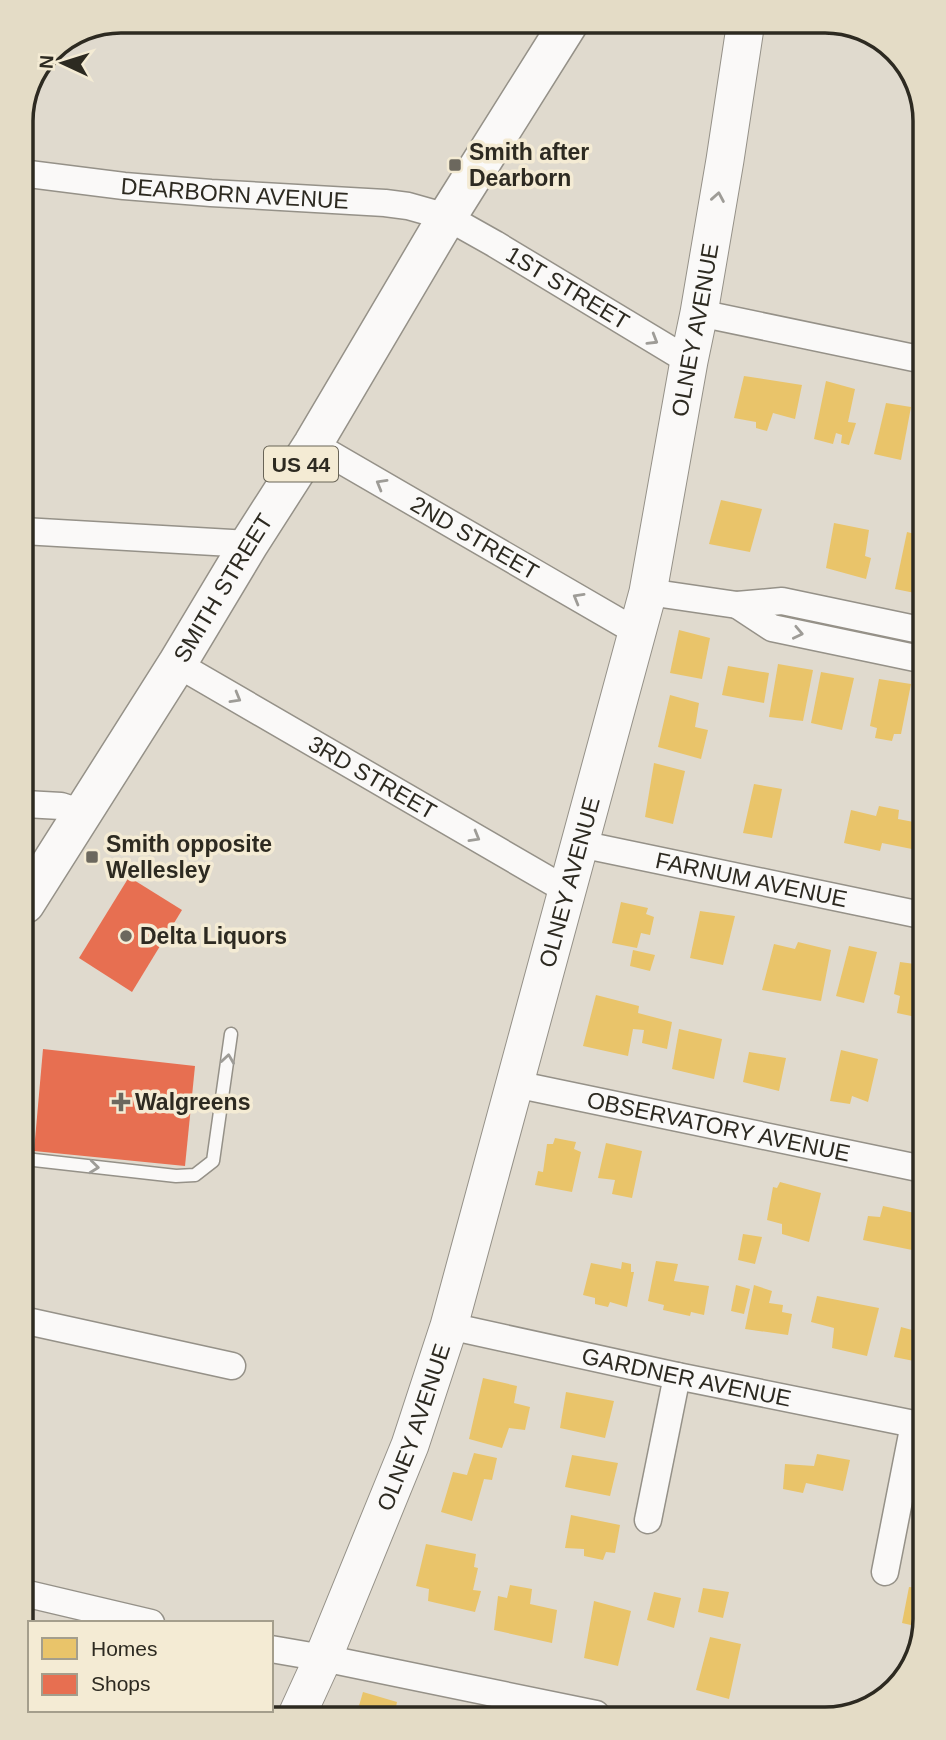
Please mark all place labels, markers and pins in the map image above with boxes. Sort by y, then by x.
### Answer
place label: Smith after Dearborn [469,139,589,191]
marker: Smith after Dearborn [447,157,463,173]
place label: Smith opposite Wellesley [106,831,272,883]
marker: Smith opposite Wellesley [84,849,100,865]
place label: Delta Liquors [140,923,287,949]
marker: Delta Liquors [118,928,134,944]
place label: Walgreens [135,1089,250,1115]
marker: Walgreens [113,1094,129,1110]

